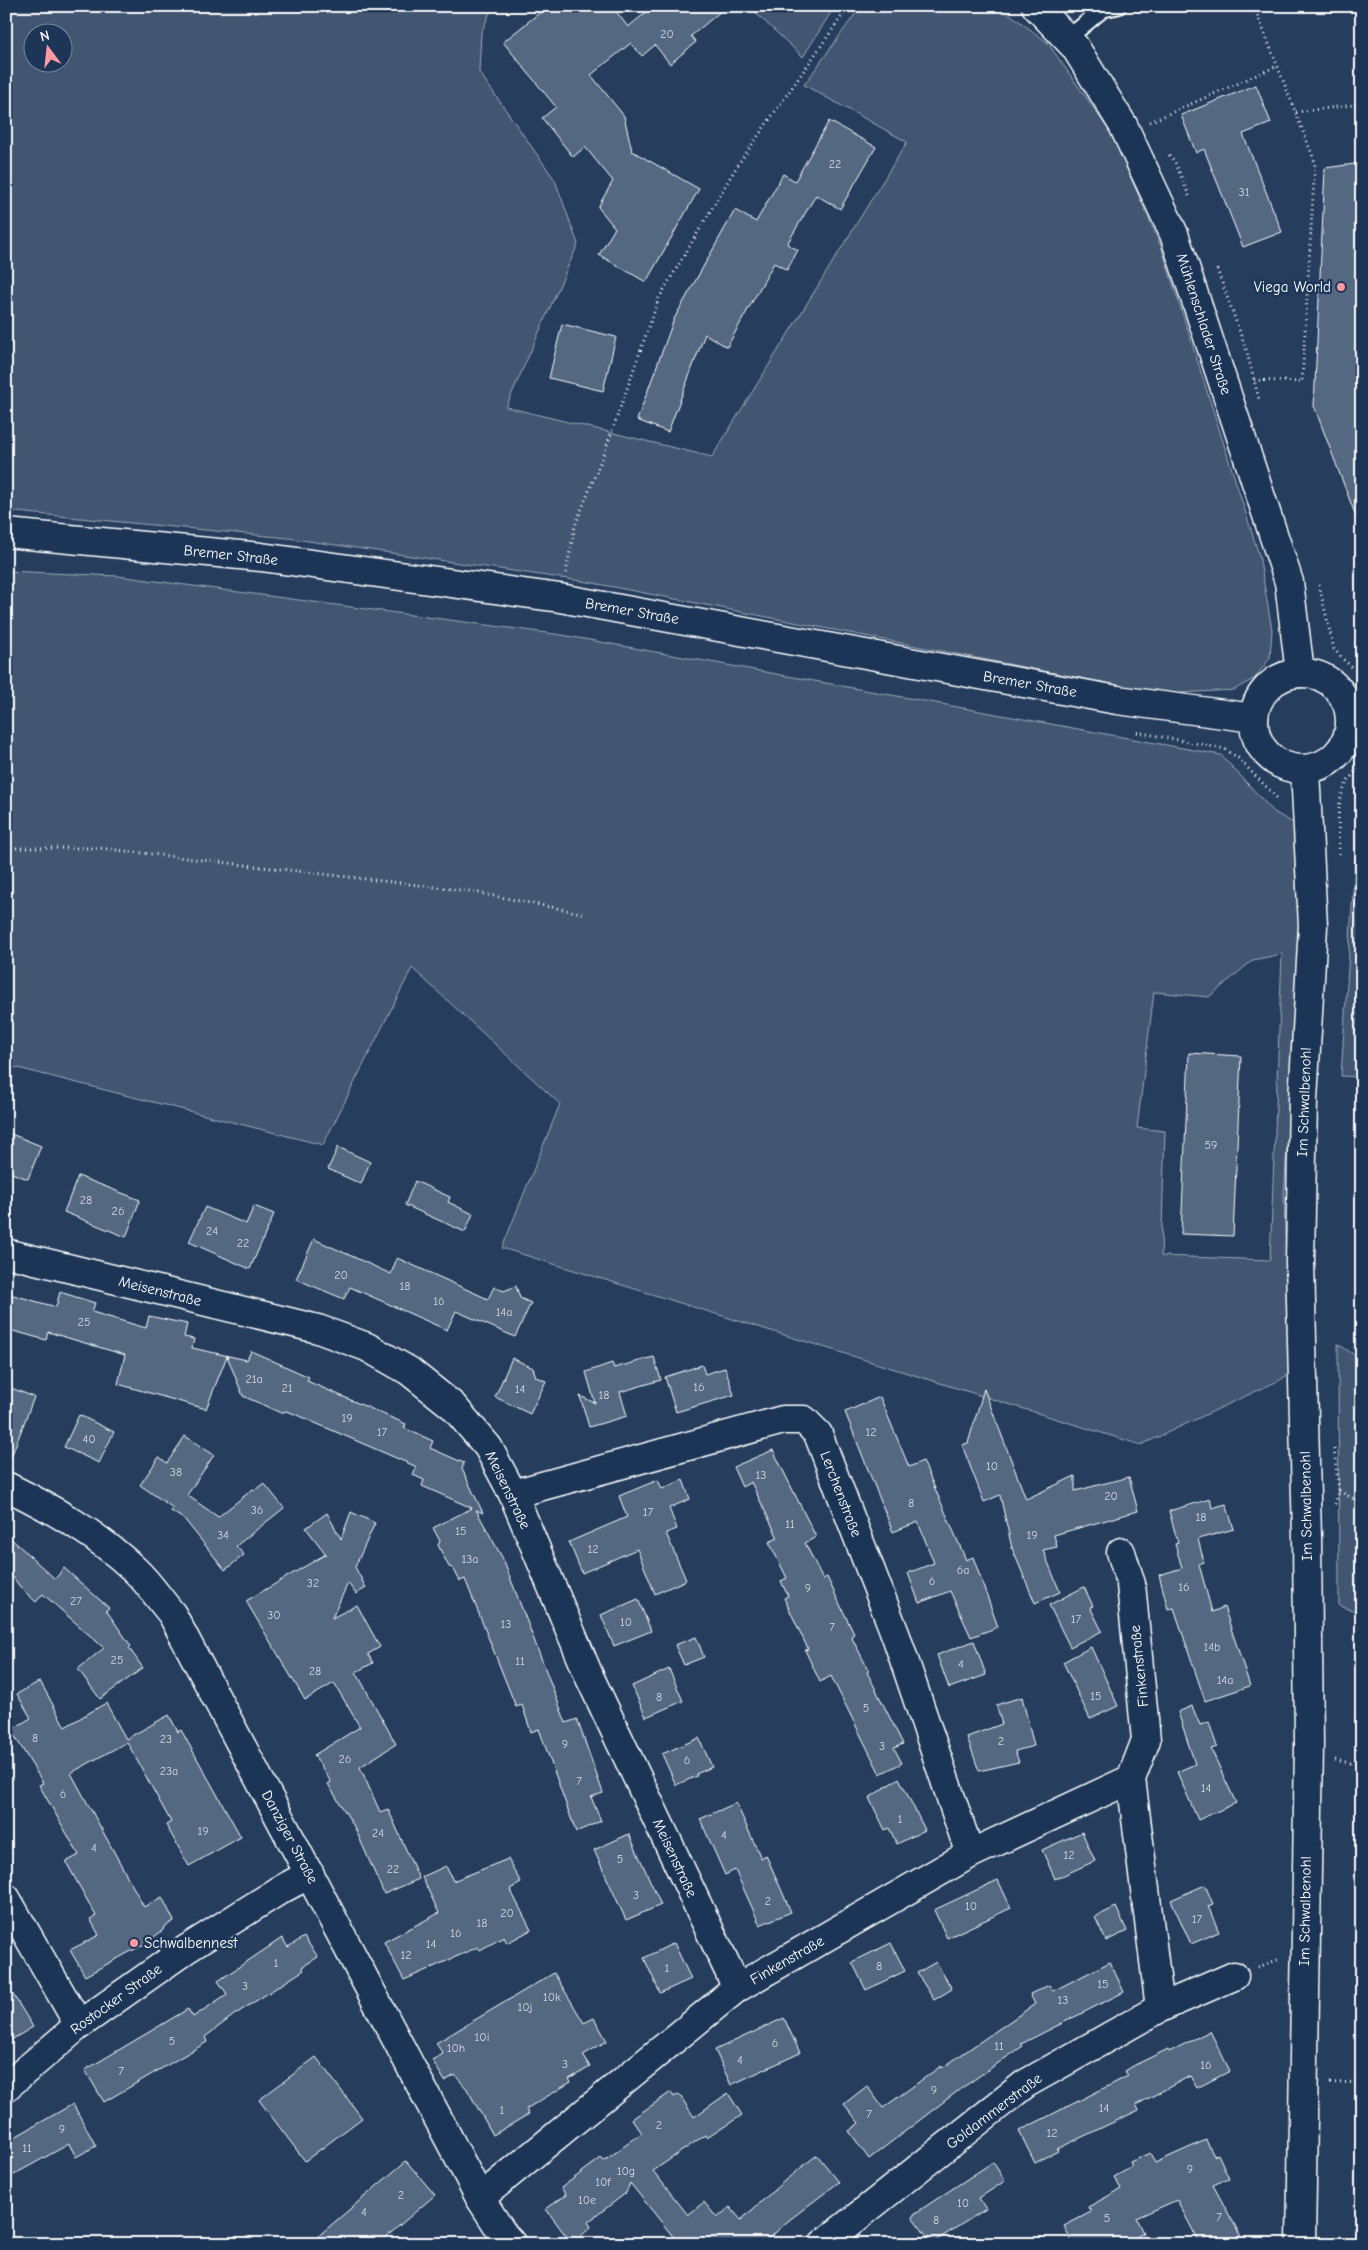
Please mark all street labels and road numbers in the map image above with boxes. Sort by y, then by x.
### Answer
street label: Mühlenschlader Straße [1173,251,1236,397]
street label: Bremer Straße [183,541,280,569]
street label: Bremer Straße [584,594,681,628]
street label: Bremer Straße [982,667,1079,701]
street label: Im Schwalbenohl [1293,1047,1315,1157]
street label: Meisenstraße [117,1272,204,1310]
street label: Meisenstraße [481,1448,535,1533]
street label: Lerchenstraße [816,1448,866,1540]
street label: Im Schwalbenohl [1296,1451,1316,1561]
street label: Finkenstraße [1126,1624,1152,1708]
street label: Danziger Straße [258,1787,322,1887]
street label: Meisenstraße [649,1816,701,1901]
street label: Im Schwalbenohl [1295,1856,1315,1966]
street label: Finkenstraße [747,1931,828,1988]
street label: Rostocker Straße [67,1960,166,2038]
street label: Goldammerstraße [943,2069,1046,2153]

